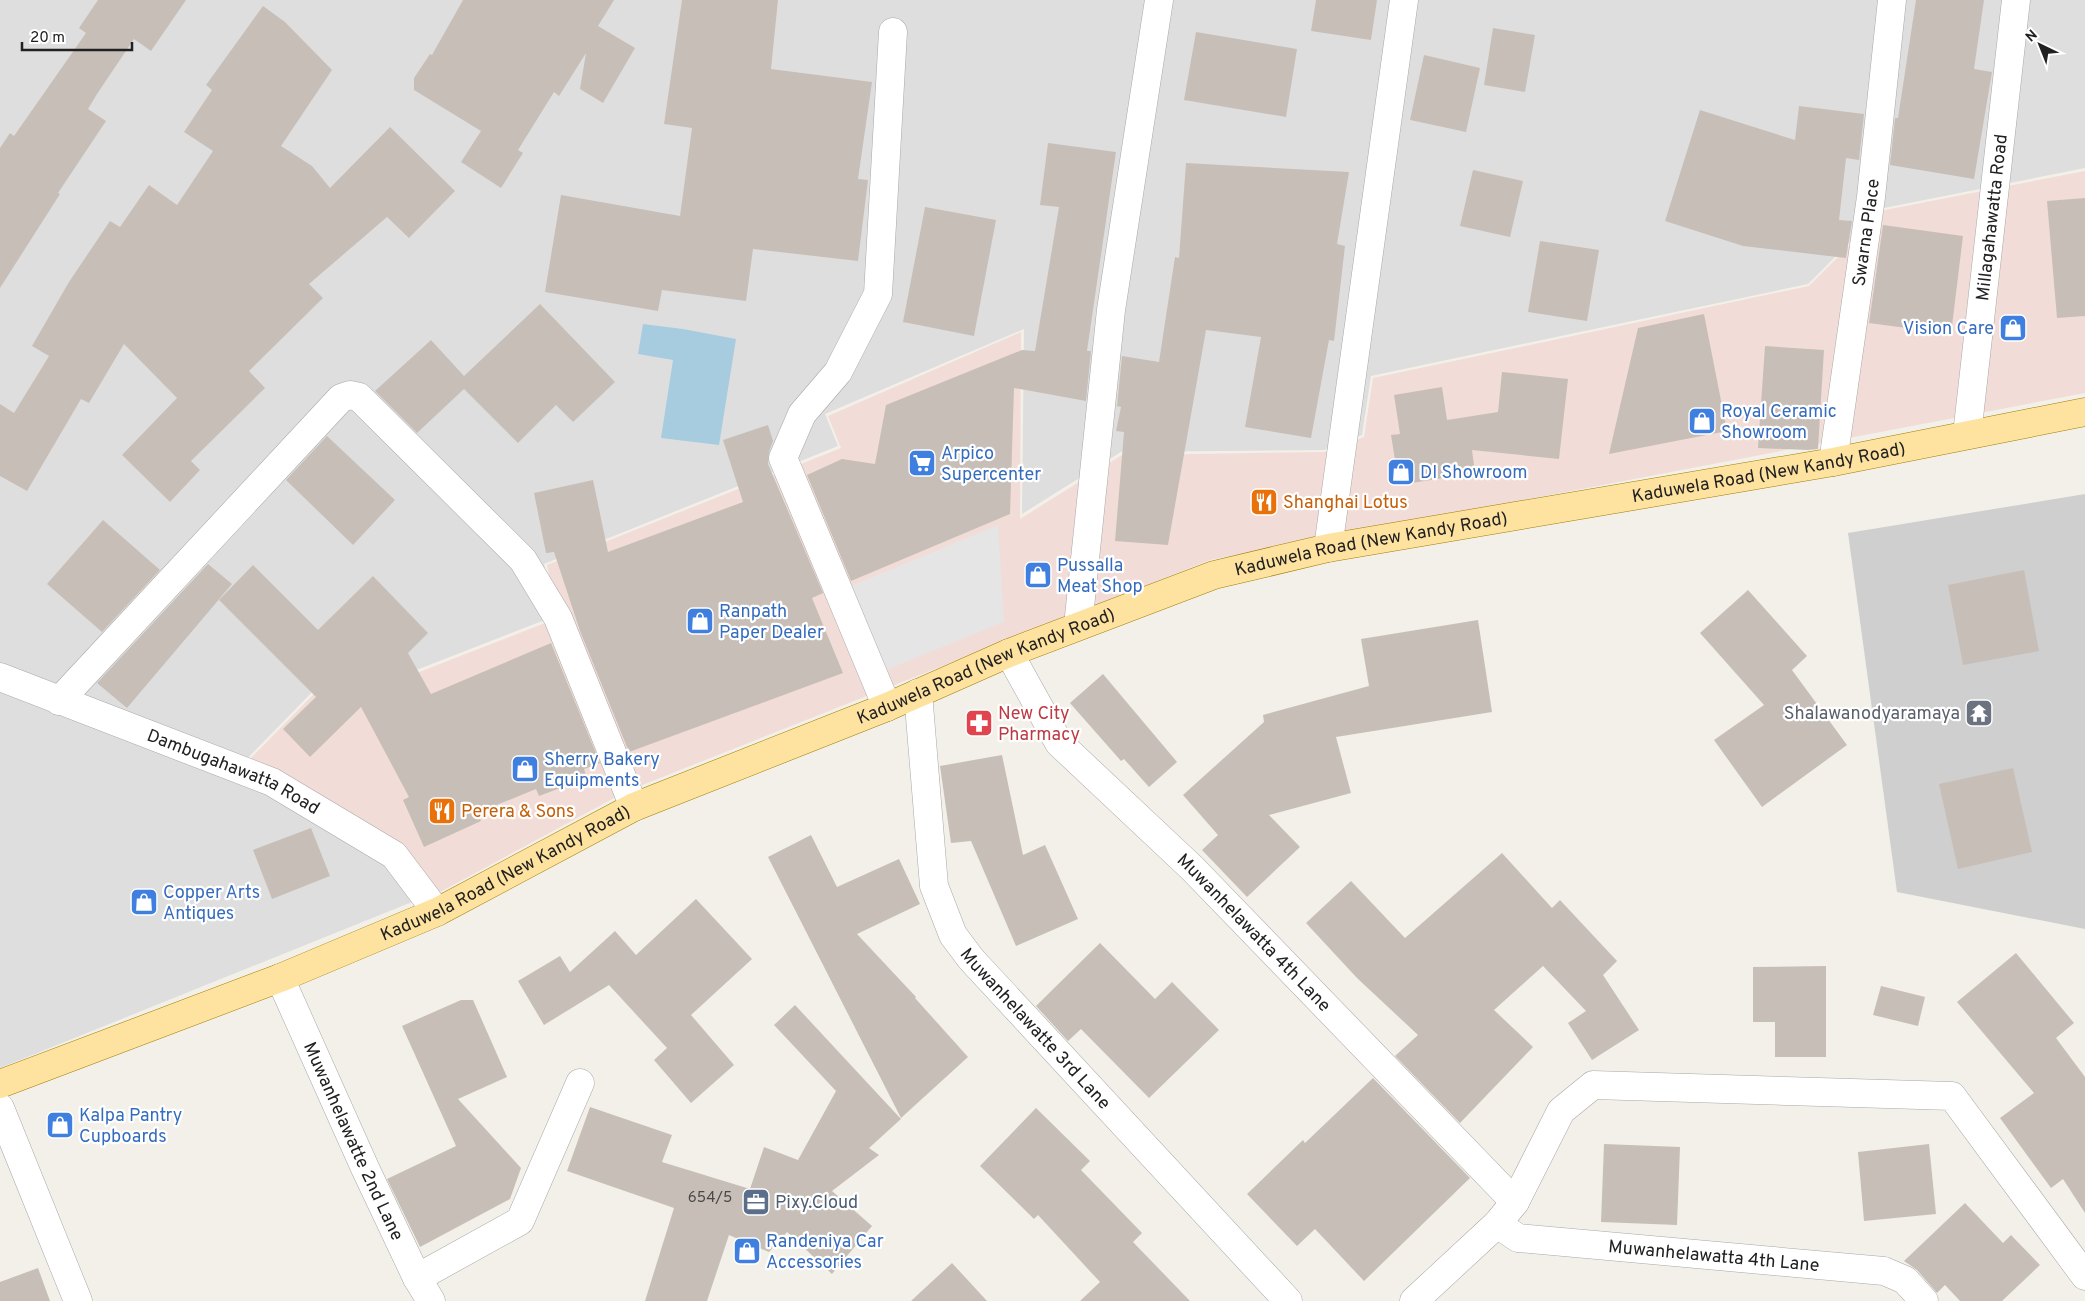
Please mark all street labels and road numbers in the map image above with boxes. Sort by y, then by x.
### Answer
street label: Millagahawatta Road [1972,133,2014,302]
street label: Swarna Place [1848,178,1886,288]
street label: Kaduwela Road (New Kandy Road) [1630,438,1908,509]
street label: Kaduwela Road (New Kandy Road) [1233,508,1509,583]
street label: Kaduwela Road (New Kandy Road) [854,604,1119,731]
street label: Dambugahawatta Road [143,725,323,821]
street label: Kaduwela Road (New Kandy Road) [377,801,635,947]
street label: Muwanhelawatta 4th Lane [1171,849,1335,1018]
street label: Muwanhelawatte 3rd Lane [954,944,1115,1115]
street label: Muwanhelawatte 2nd Lane [297,1039,408,1245]
street label: Muwanhelawatta 4th Lane [1607,1236,1820,1278]

